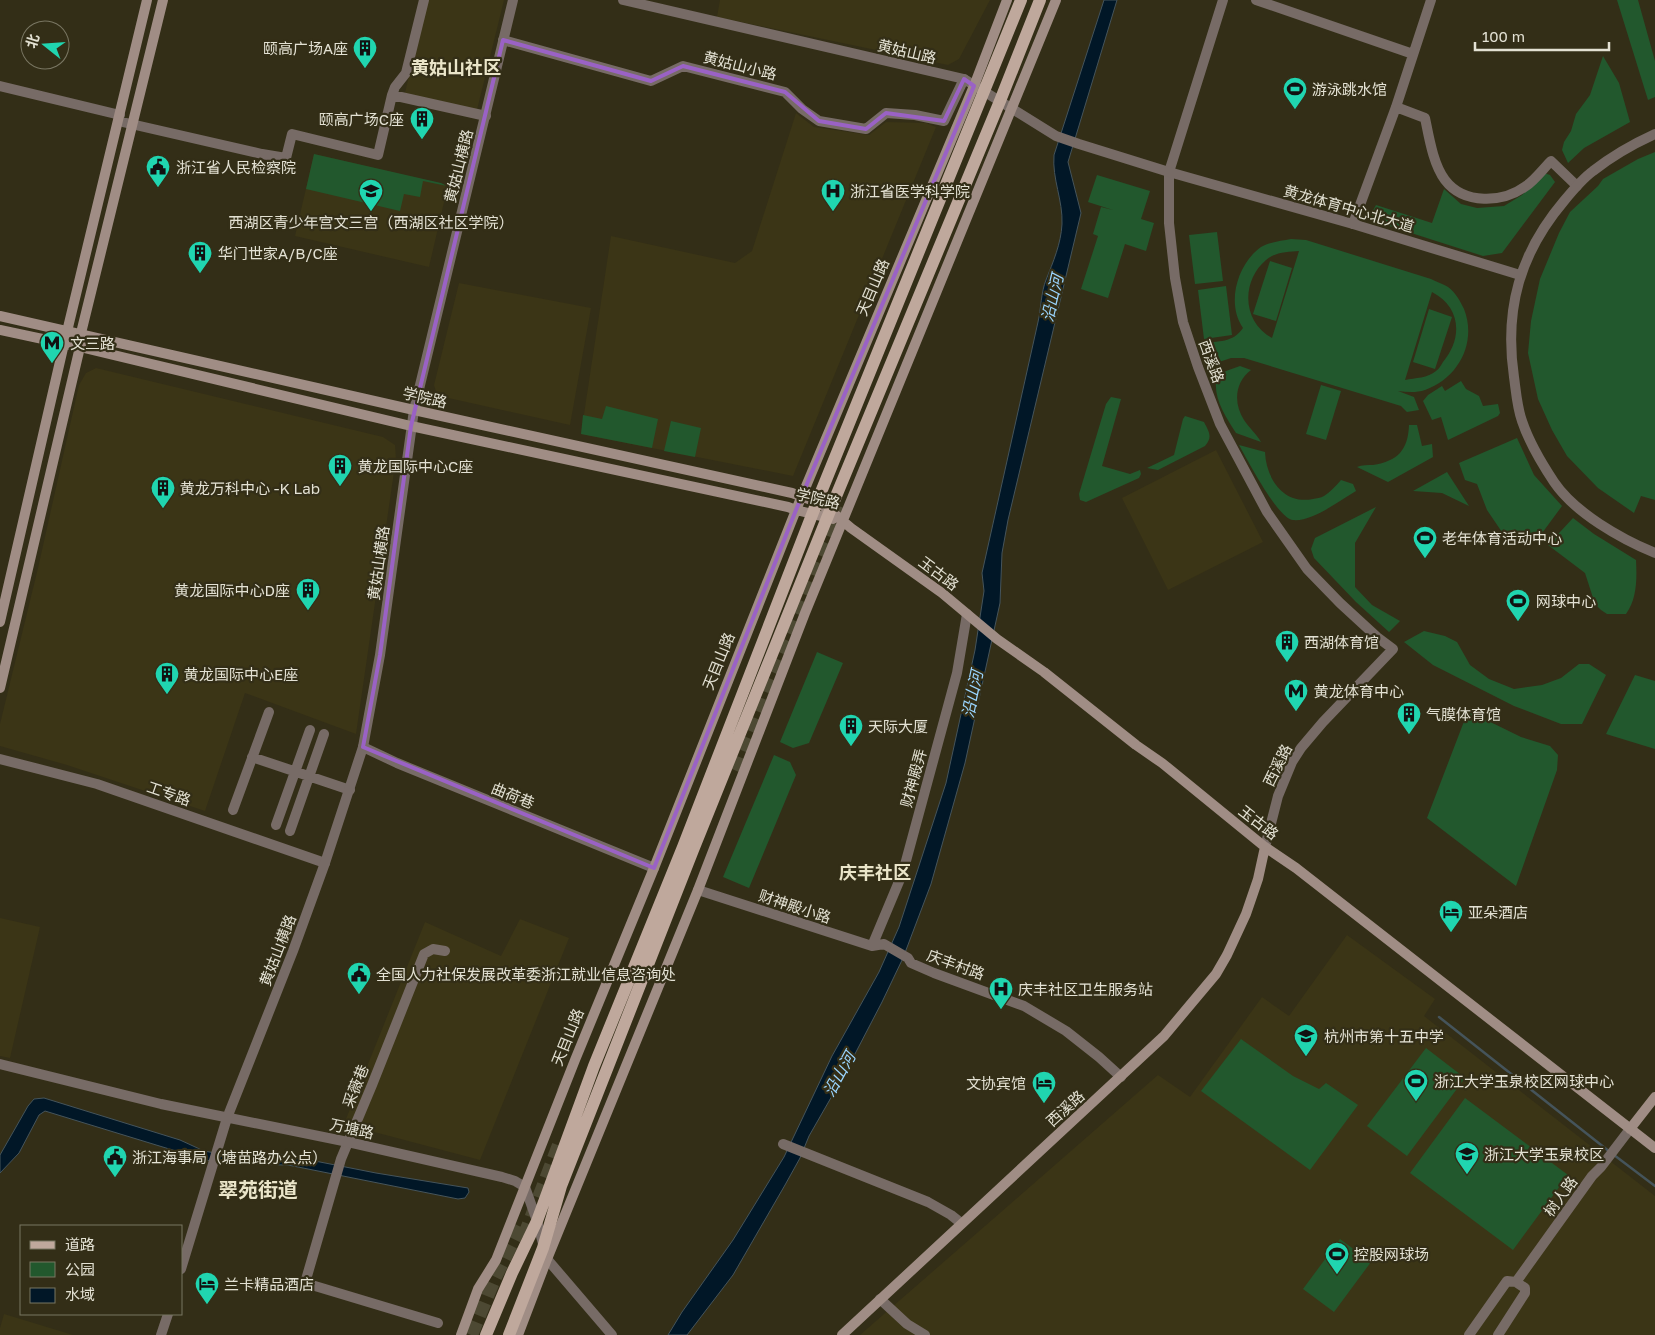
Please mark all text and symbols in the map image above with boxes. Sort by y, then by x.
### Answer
north arrow [20,20,70,70]
scale bar [1475,20,1609,52]
text: 100 m [1482,27,1525,45]
text: 北 [22,32,42,50]
building icon: 颐高广场A座 [352,35,378,69]
street label: 黄姑山路 [876,35,938,67]
place label: 颐高广场A座 [263,39,348,57]
street label: 黄姑山小路 [701,47,779,83]
district label: 黄姑山社区 [411,56,501,78]
sports icon: 游泳跳水馆 [1282,76,1308,110]
place label: 游泳跳水馆 [1312,80,1387,98]
building icon: 颐高广场C座 [409,106,435,140]
place label: 颐高广场C座 [319,110,404,128]
street label: 黄姑山横路 [440,127,476,205]
public building icon: 浙江省人民检察院 [145,154,171,188]
place label: 浙江省人民检察院 [176,158,296,176]
school or university icon: 西湖区青少年宫文三宫（西湖区社区学院） [358,178,384,212]
hospital icon: 浙江省医学科学院 [820,178,846,212]
street label: 黄龙体育中心北大道 [1282,181,1416,235]
place label: 浙江省医学科学院 [850,182,970,200]
place label: 西湖区青少年宫文三宫（西湖区社区学院） [228,213,514,231]
building icon: 华门世家A/B/C座 [187,240,213,274]
place label: 华门世家A/B/C座 [218,244,338,262]
street label: 天目山路 [852,256,892,318]
water label: 沿山河 [1037,269,1068,324]
metro station icon: 文三路 [39,330,65,364]
place label: 文三路 [70,334,115,352]
street label: 西溪路 [1196,337,1228,385]
street label: 学院路 [401,383,449,411]
building icon: 黄龙国际中心C座 [327,453,353,487]
place label: 黄龙国际中心C座 [358,457,473,475]
building icon: 黄龙万科中心 -K Lab [150,475,176,509]
place label: 黄龙万科中心 -K Lab [180,479,320,497]
street label: 学院路 [794,484,842,512]
street label: 黄姑山横路 [364,525,392,601]
sports icon: 老年体育活动中心 [1412,525,1438,559]
place label: 老年体育活动中心 [1442,529,1562,547]
street label: 玉古路 [916,552,962,594]
building icon: 黄龙国际中心D座 [295,577,321,611]
place label: 黄龙国际中心D座 [174,581,290,599]
sports icon: 网球中心 [1505,588,1531,622]
place label: 网球中心 [1536,592,1596,610]
building icon: 西湖体育馆 [1274,629,1300,663]
street label: 天目山路 [698,630,738,692]
place label: 西湖体育馆 [1304,633,1379,651]
building icon: 黄龙国际中心E座 [154,661,180,695]
place label: 黄龙国际中心E座 [184,665,298,683]
water label: 沿山河 [957,666,987,720]
metro station icon: 黄龙体育中心 [1283,678,1309,712]
place label: 黄龙体育中心 [1314,682,1404,700]
building icon: 气膜体育馆 [1396,701,1422,735]
place label: 气膜体育馆 [1426,705,1501,723]
building icon: 天际大厦 [838,713,864,747]
place label: 天际大厦 [868,717,928,735]
street label: 西溪路 [1259,741,1295,789]
street label: 财神殿弄 [897,747,929,809]
street label: 工专路 [145,777,193,809]
street label: 曲荷巷 [489,778,537,812]
street label: 玉古路 [1236,801,1282,843]
district label: 庆丰社区 [839,861,911,883]
street label: 财神殿小路 [757,886,833,926]
hotel icon: 亚朵酒店 [1438,899,1464,933]
place label: 亚朵酒店 [1468,903,1528,921]
street label: 黄姑山横路 [255,912,299,988]
street label: 庆丰村路 [925,945,987,983]
public building icon: 全国人力社保发展改革委浙江就业信息咨询处 [346,961,372,995]
place label: 全国人力社保发展改革委浙江就业信息咨询处 [376,965,676,983]
hospital icon: 庆丰社区卫生服务站 [988,976,1014,1010]
place label: 庆丰社区卫生服务站 [1018,980,1153,998]
street label: 天目山路 [547,1006,587,1068]
school or university icon: 杭州市第十五中学 [1293,1023,1319,1057]
place label: 杭州市第十五中学 [1324,1027,1444,1045]
water label: 沿山河 [819,1046,861,1100]
street label: 采薇巷 [338,1062,372,1110]
sports icon: 浙江大学玉泉校区网球中心 [1403,1068,1429,1102]
hotel icon: 文协宾馆 [1031,1070,1057,1104]
place label: 浙江大学玉泉校区网球中心 [1434,1072,1614,1090]
place label: 文协宾馆 [966,1074,1026,1092]
street label: 西溪路 [1042,1086,1088,1130]
street label: 万塘路 [328,1115,376,1141]
school or university icon: 浙江大学玉泉校区 [1454,1141,1480,1175]
public building icon: 浙江海事局（塘苗路办公点） [102,1144,128,1178]
place label: 浙江大学玉泉校区 [1484,1145,1604,1163]
place label: 浙江海事局（塘苗路办公点） [132,1148,327,1166]
street label: 树人路 [1539,1173,1581,1219]
district label: 翠苑街道 [218,1177,298,1201]
legend [20,1225,182,1315]
text: 道路 [65,1235,95,1253]
sports icon: 控股网球场 [1324,1241,1350,1275]
place label: 控股网球场 [1354,1245,1429,1263]
text: 公园 [65,1260,95,1278]
hotel icon: 兰卡精品酒店 [194,1271,220,1305]
place label: 兰卡精品酒店 [224,1275,314,1293]
text: 水域 [65,1285,95,1303]

